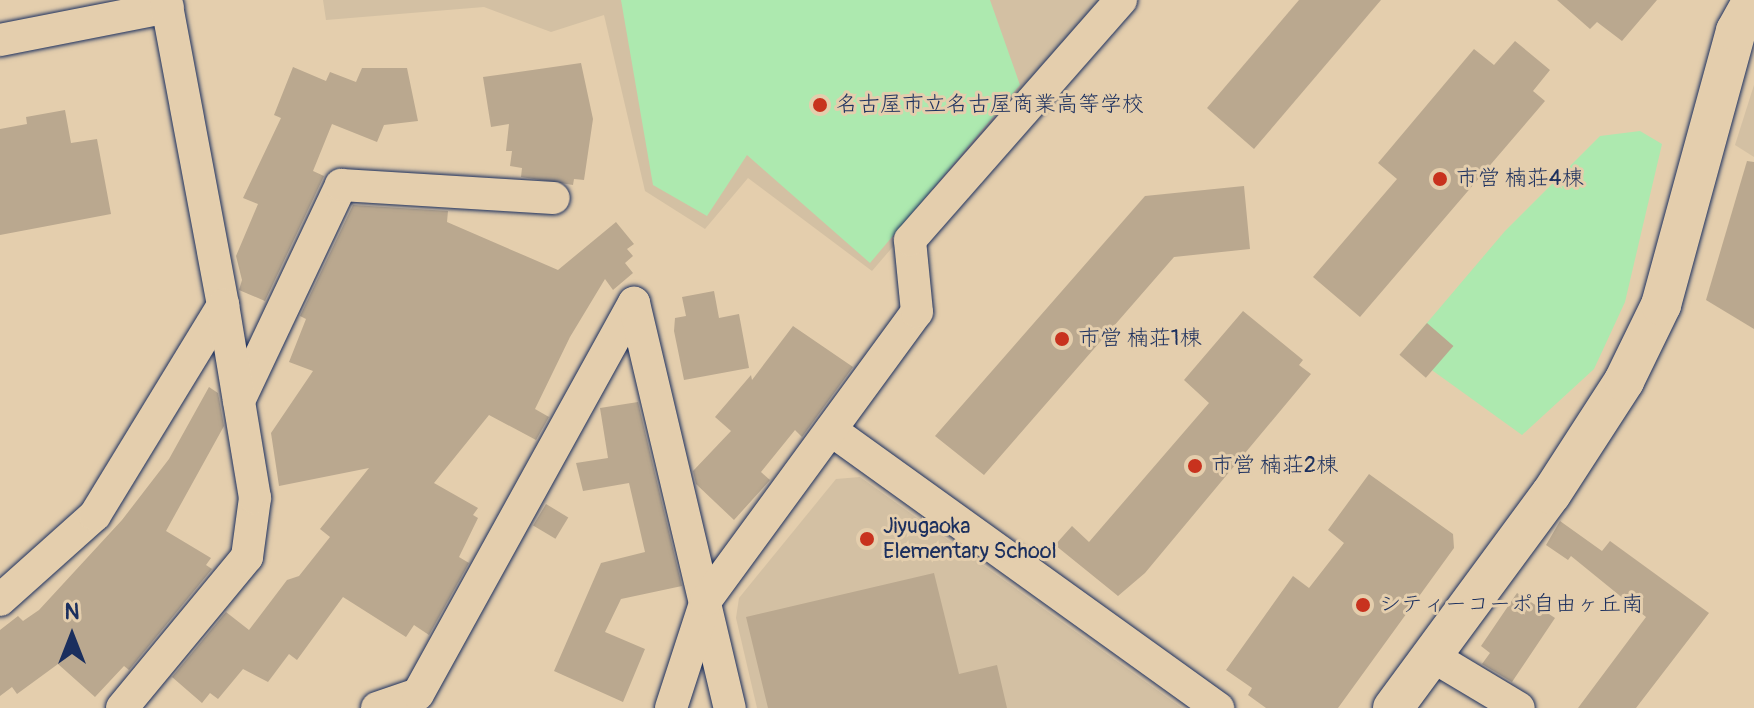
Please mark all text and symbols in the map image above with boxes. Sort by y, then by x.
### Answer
place label: 名古屋市立名古屋商業高等学校 [836,92,1144,118]
marker: 名古屋市立名古屋商業高等学校 [811,96,829,114]
place label: 市営 楠荘4棟 [1456,166,1584,192]
marker: 市営 楠荘4棟 [1431,170,1449,188]
place label: 市営 楠荘1棟 [1078,326,1201,352]
marker: 市営 楠荘1棟 [1053,330,1071,348]
place label: 市営 楠荘2棟 [1211,453,1338,479]
marker: 市営 楠荘2棟 [1186,457,1204,475]
place label: Jiyugaoka Elementary School [883,513,1057,564]
marker: Jiyugaoka Elementary School [858,530,876,548]
place label: シティーコーポ自由ヶ丘南 [1379,592,1643,618]
north arrow [32,596,112,676]
marker: シティーコーポ自由ヶ丘南 [1354,596,1372,614]
text: N [65,598,79,626]

